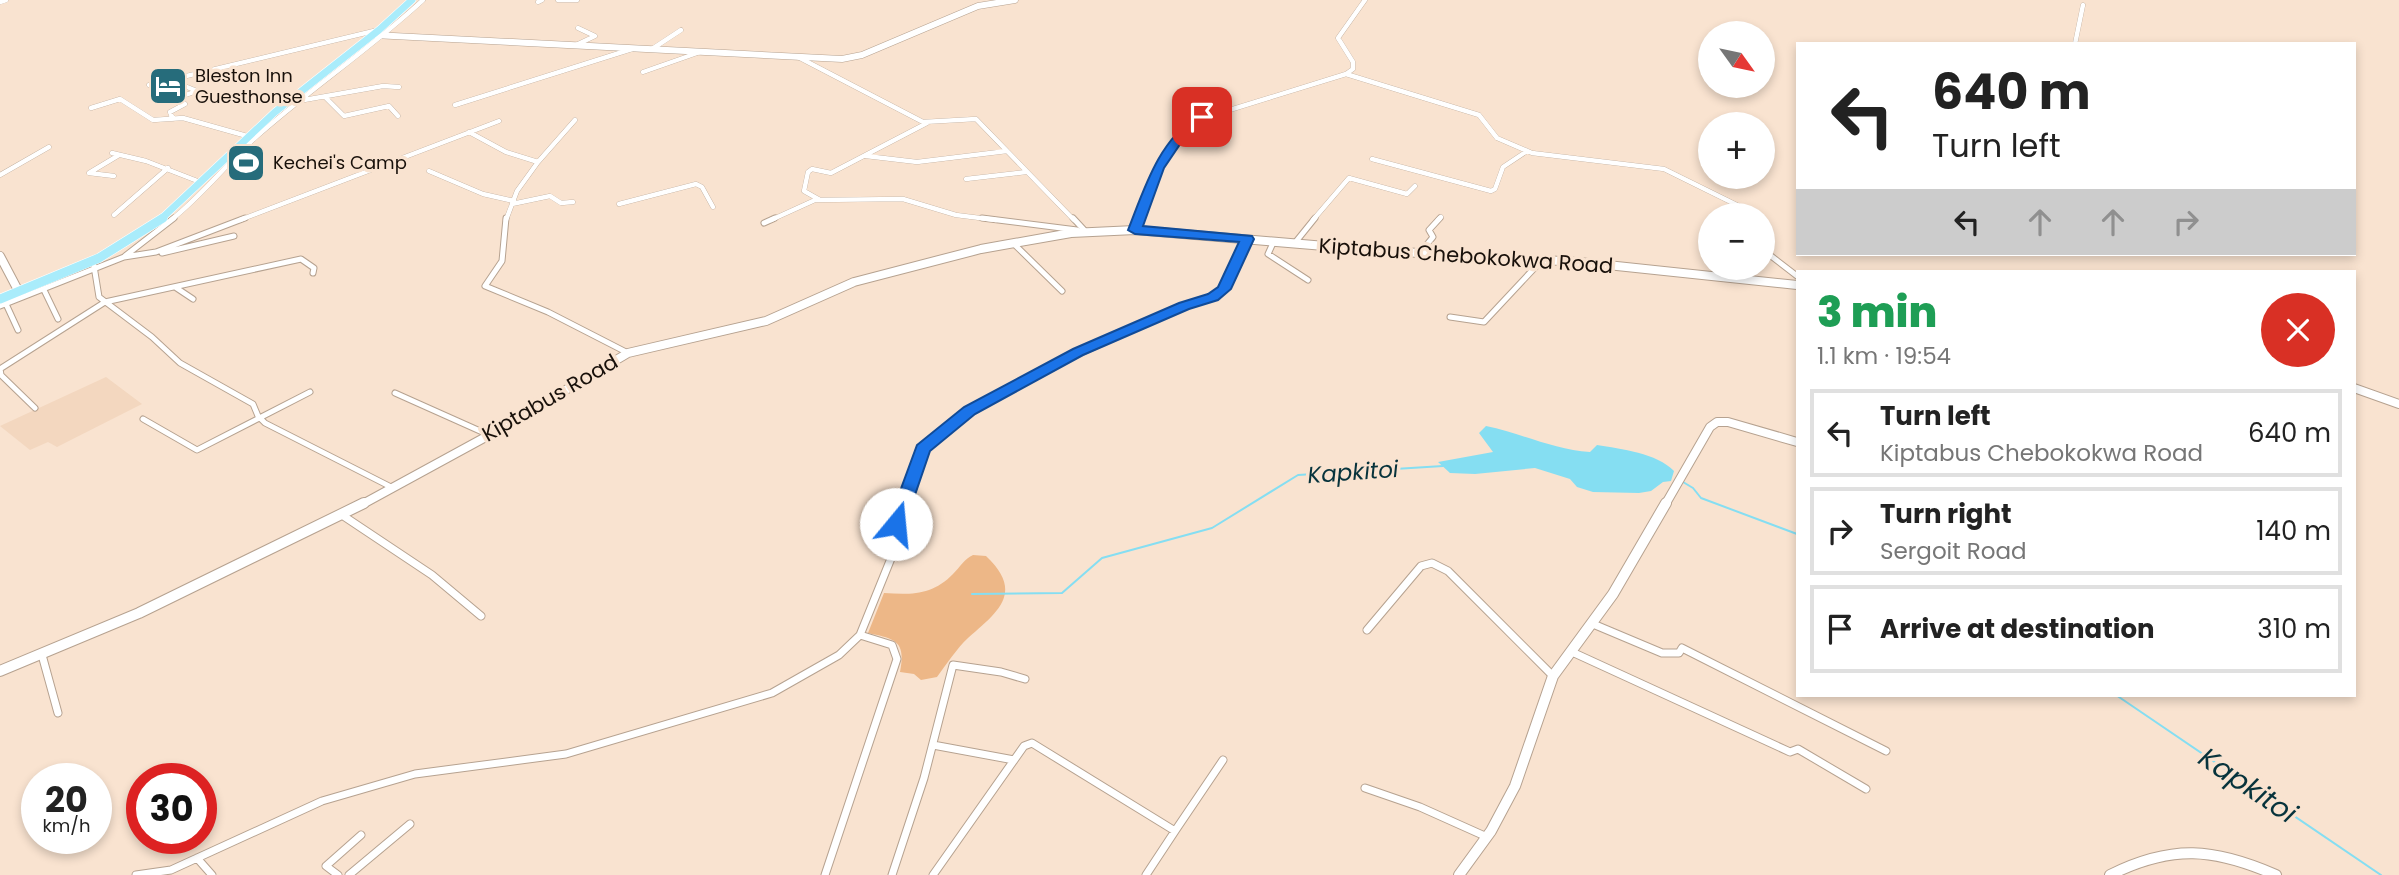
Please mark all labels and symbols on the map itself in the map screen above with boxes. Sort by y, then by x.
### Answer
north arrow [1698,21,1774,98]
place label: Bleston Inn Guesthonse [195,63,303,109]
hotel icon: Bleston Inn Guesthonse [147,65,189,107]
pin [1172,87,1232,147]
sports icon: Kechei's Camp [225,142,267,184]
place label: Kechei's Camp [273,150,407,175]
street label: Kiptabus Chebokokwa Road [1318,231,1614,280]
street label: Kiptabus Road [476,347,623,448]
water label: Kapkitoi [1306,453,1400,491]
position arrow [859,487,933,561]
water label: Kapkitoi [2191,738,2306,833]
speed limit sign: 30 [126,763,217,854]

